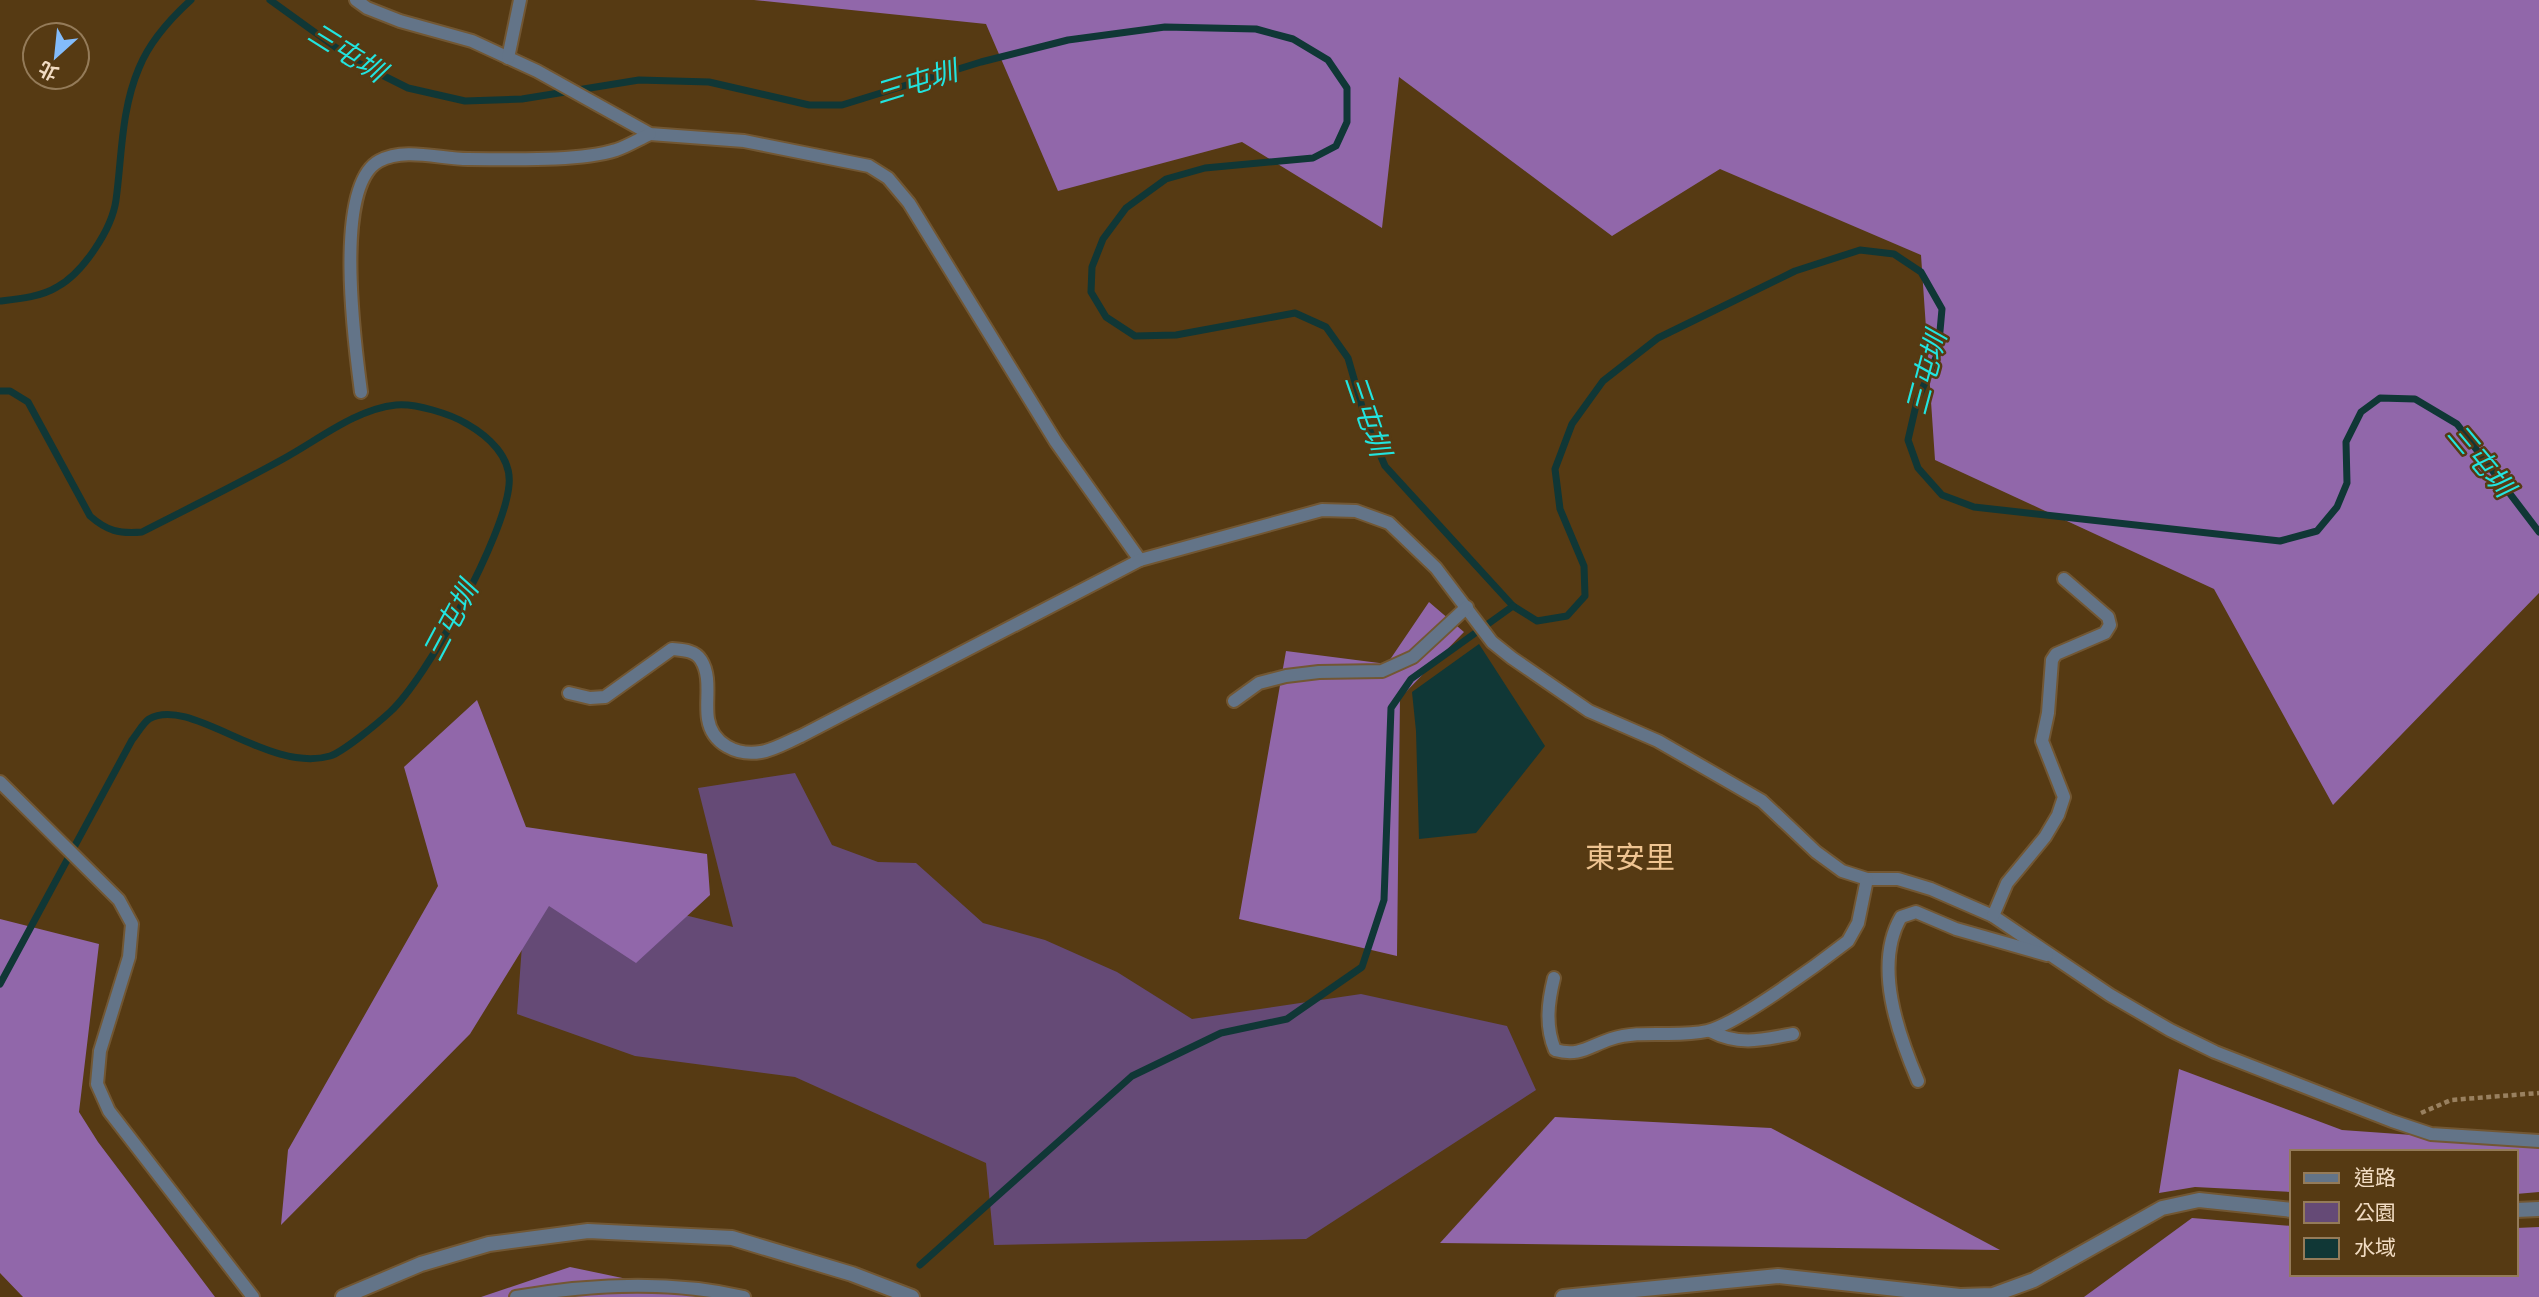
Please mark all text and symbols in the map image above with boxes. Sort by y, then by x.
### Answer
water label: 三屯圳 [303,14,396,90]
north arrow [21,21,91,91]
water label: 三屯圳 [871,51,965,110]
text: 北 [34,57,62,86]
water label: 三屯圳 [1898,324,1953,418]
water label: 三屯圳 [1339,369,1400,464]
water label: 三屯圳 [2442,416,2524,506]
water label: 三屯圳 [414,572,486,666]
district label: 東安里 [1585,837,1675,874]
legend [2290,1150,2518,1276]
text: 道路 [2354,1164,2396,1189]
text: 公園 [2354,1199,2396,1224]
text: 水域 [2354,1234,2396,1259]

